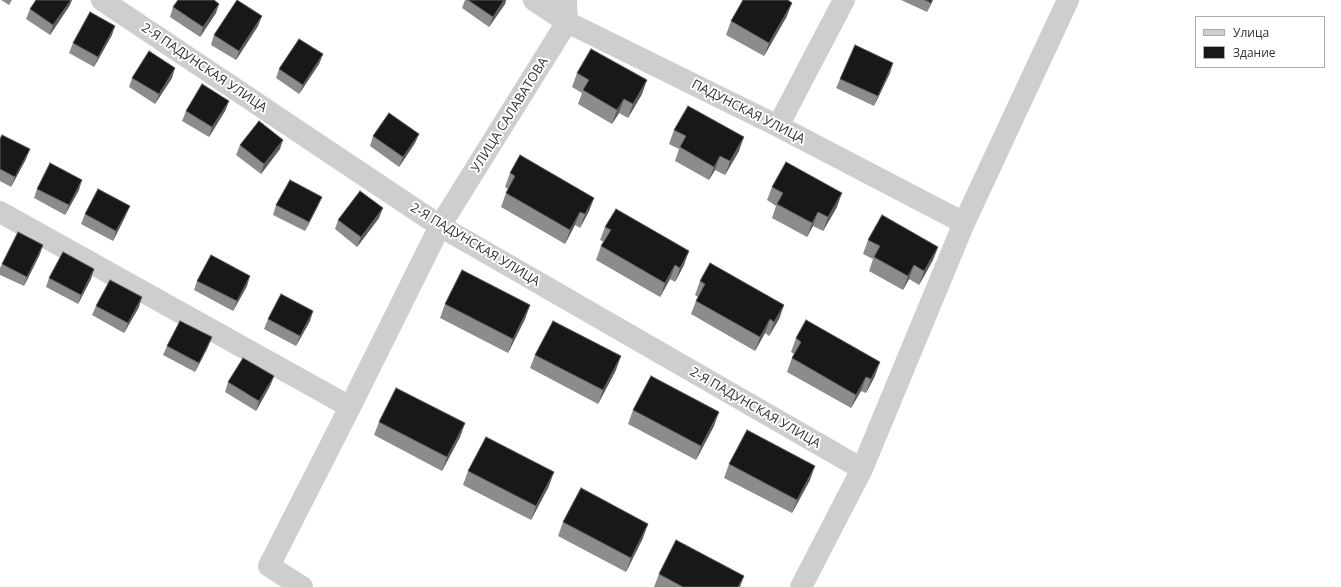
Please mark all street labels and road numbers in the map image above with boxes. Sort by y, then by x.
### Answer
street label: 2-Я ПАДУНСКАЯ УЛИЦА [138,20,270,116]
street label: УЛИЦА САЛАВАТОВА [468,55,552,175]
street label: ПАДУНСКАЯ УЛИЦА [689,77,807,147]
street label: 2-Я ПАДУНСКАЯ УЛИЦА [407,200,543,290]
street label: 2-Я ПАДУНСКАЯ УЛИЦА [687,364,823,452]

